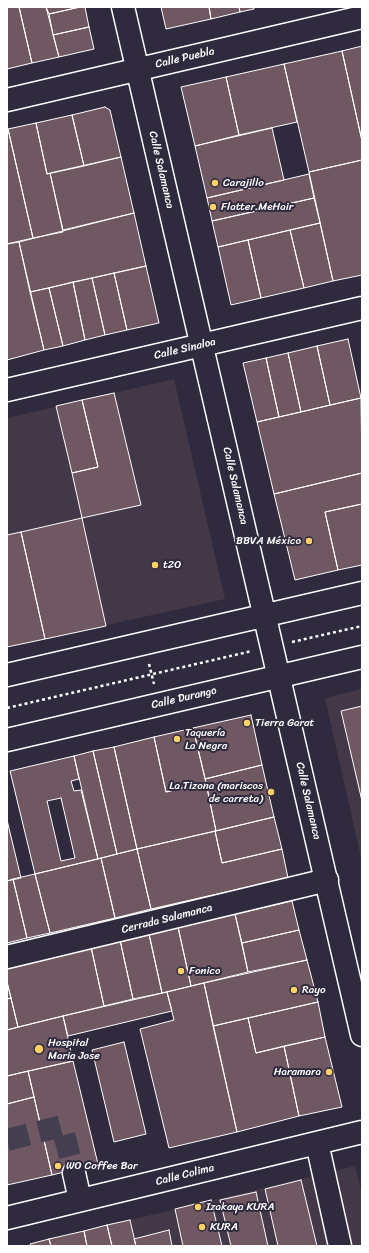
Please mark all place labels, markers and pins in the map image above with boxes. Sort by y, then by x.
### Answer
place label: Carajillo [223,176,264,190]
marker: Carajillo [210,178,220,188]
place label: Flatter.MeHair [221,200,293,214]
marker: Flatter.MeHair [208,202,218,212]
place label: BBVA México [236,534,301,548]
marker: BBVA México [304,536,314,546]
place label: t2O [163,558,181,572]
marker: t2O [150,560,160,570]
place label: Tierra Garat [255,716,314,730]
marker: Tierra Garat [242,718,252,728]
place label: Taquería La Negra [185,726,227,752]
marker: Taquería La Negra [172,734,182,744]
place label: La Tizona (mariscos de carreta) [169,779,263,805]
marker: La Tizona (mariscos de carreta) [266,787,276,797]
place label: Fonico [189,964,220,978]
marker: Fonico [176,966,186,976]
place label: Rayo [302,983,325,997]
marker: Rayo [289,985,299,995]
place label: Hospital Maria Jose [48,1036,100,1062]
marker: Hospital Maria Jose [33,1043,45,1055]
place label: Haramara [274,1065,321,1079]
marker: Haramara [324,1067,334,1077]
place label: WO Coffee Bar [66,1159,137,1173]
marker: WO Coffee Bar [53,1161,63,1171]
place label: Izakaya KURA [206,1200,274,1214]
marker: Izakaya KURA [193,1202,203,1212]
place label: KURA [210,1220,238,1234]
marker: KURA [197,1222,207,1232]

